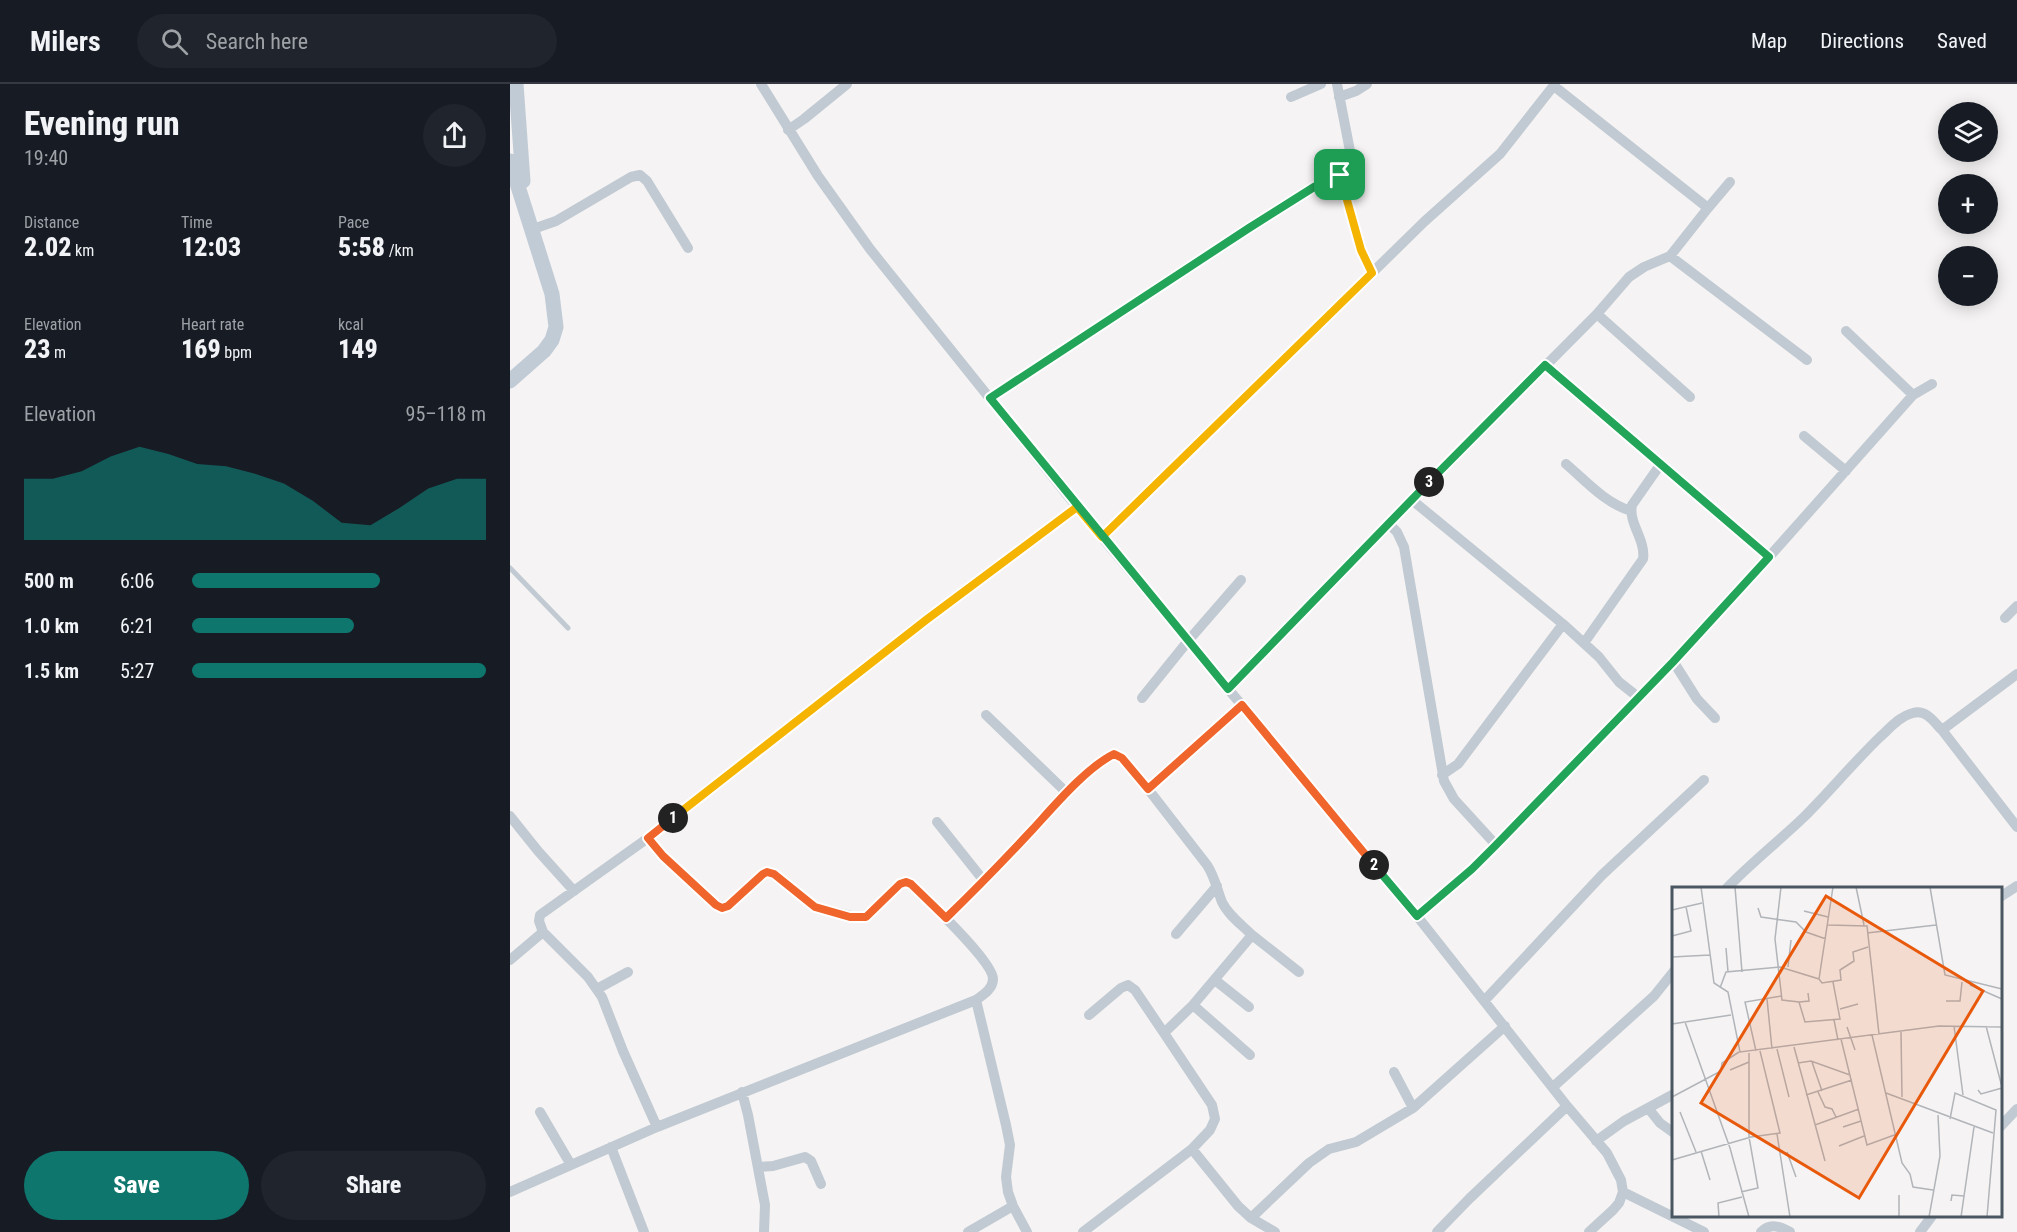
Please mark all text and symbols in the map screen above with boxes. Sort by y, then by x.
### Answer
search box [137,14,557,68]
text: Milers [30,25,101,58]
icon: search [158,25,191,58]
text: Search here [206,29,308,54]
text: Map [1751,29,1787,53]
text: Directions [1820,29,1904,53]
text: Saved [1937,29,1987,53]
map controls [1938,102,1998,306]
button: layers [1938,102,1998,162]
text: Evening run [24,104,180,143]
button: share [423,104,486,167]
text: 19:40 [24,146,68,170]
pin [1314,149,1365,200]
icon: arrive [1323,158,1356,191]
button: + [1938,174,1998,234]
text: Distance [24,213,79,232]
text: Time [181,213,213,232]
text: Pace [338,213,369,232]
text: 2.02 [24,232,71,262]
text: 12:03 [181,232,241,262]
text: 5:58 [338,232,385,262]
text: km [71,241,94,260]
text: /km [385,241,414,260]
button: − [1938,246,1998,306]
text: Elevation [24,315,82,334]
text: Heart rate [181,315,244,334]
text: kcal [338,315,364,334]
text: 23 [24,334,50,364]
text: 169 [181,334,221,364]
text: 149 [338,334,378,364]
text: m [50,343,66,362]
text: bpm [221,343,252,362]
text: Elevation [24,402,96,426]
text: 95–118 m [406,402,486,426]
pin: 3 [1414,467,1444,497]
text: 3 [1425,472,1433,491]
text: 500 m [24,569,74,593]
text: 6:06 [120,569,154,593]
text: 1.0 km [24,614,79,638]
text: 6:21 [120,614,154,638]
text: 1.5 km [24,659,79,683]
text: 5:27 [120,659,154,683]
pin: 1 [658,803,688,833]
text: 1 [669,808,677,827]
pin: 2 [1359,850,1389,880]
text: 2 [1370,855,1378,874]
inset map [1672,887,2002,1217]
button: Save [24,1151,249,1220]
button: Share [261,1151,486,1220]

